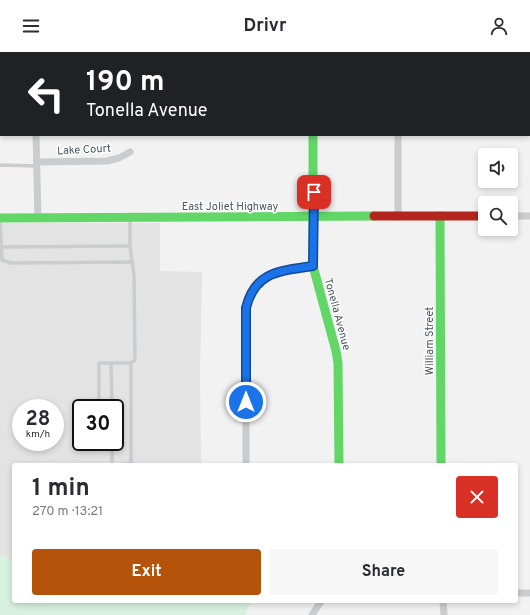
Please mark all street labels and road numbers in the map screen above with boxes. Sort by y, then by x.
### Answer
street label: Lake Court [57,142,111,158]
street label: East Joliet Highway [182,200,278,214]
street label: Tonella Avenue [321,277,353,352]
street label: William Street [423,307,437,375]

